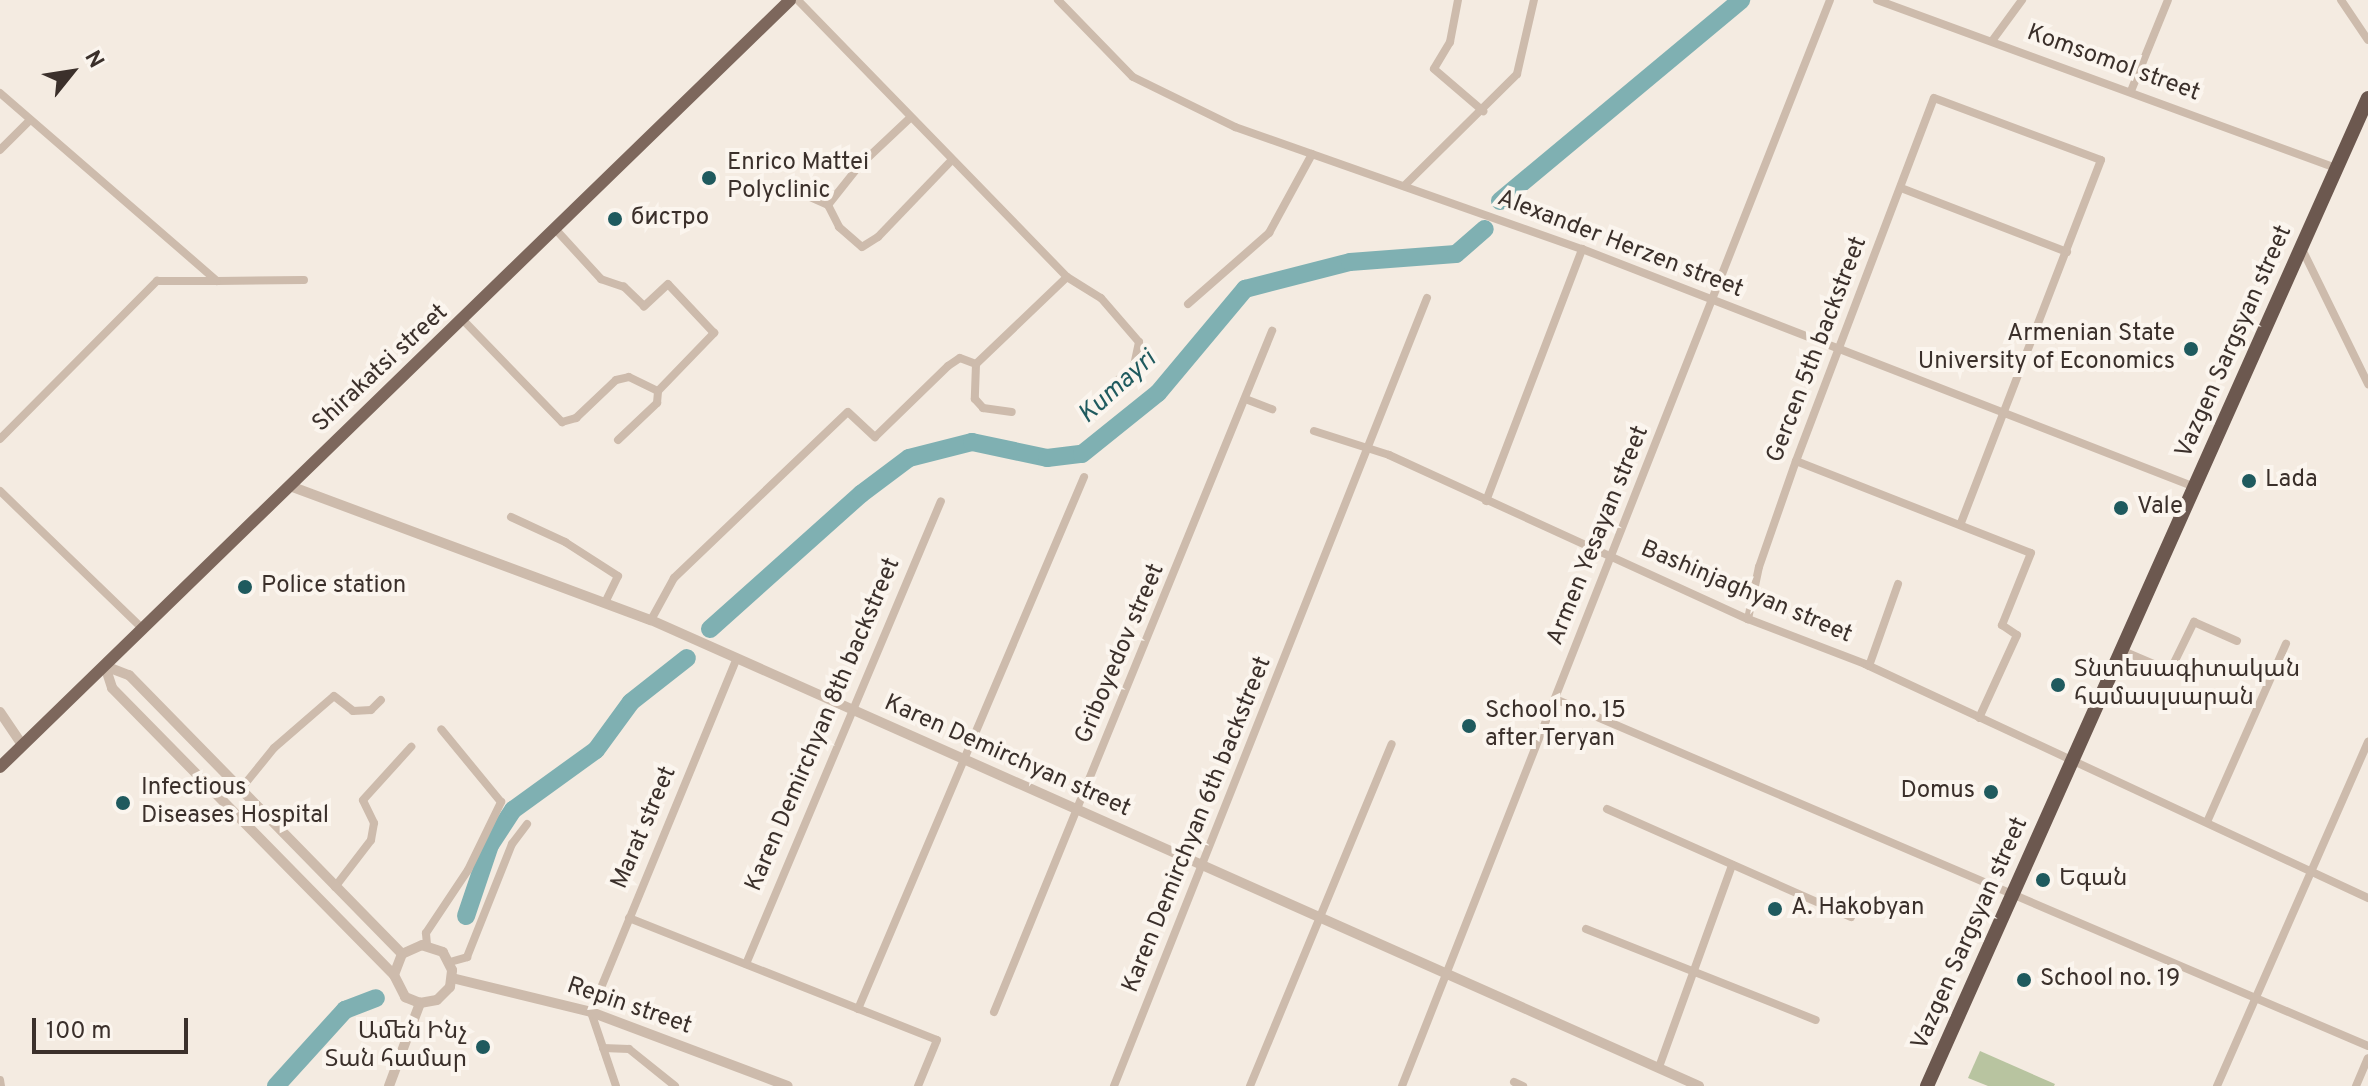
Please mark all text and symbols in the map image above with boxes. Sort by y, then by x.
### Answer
street label: Komsomol street [2023,19,2203,109]
north arrow [32,32,112,112]
text: N [78,46,109,73]
place label: Enrico Mattei Polyclinic [727,150,869,206]
marker: Enrico Mattei Polyclinic [698,167,720,189]
street label: Alexander Herzen street [1493,185,1747,305]
place label: бистро [631,205,709,233]
marker: бистро [606,210,624,228]
street label: Vazgen Sargsyan street [2171,221,2299,463]
street label: Gercen 5th backstreet [1762,233,1874,467]
street label: Shirakatsi street [307,299,455,439]
place label: Armenian State University of Economics [1918,321,2175,377]
marker: Armenian State University of Economics [2182,340,2200,358]
water label: Kumayri [1073,345,1163,431]
street label: Armen Yesayan street [1542,422,1656,650]
place label: Lada [2265,467,2318,495]
marker: Lada [2240,472,2258,490]
place label: Vale [2137,494,2183,522]
marker: Vale [2112,499,2130,517]
street label: Bashinjaghyan street [1636,535,1856,651]
street label: Karen Demirchyan 8th backstreet [740,554,908,896]
street label: Griboyedov street [1070,560,1172,748]
place label: Police station [261,573,406,601]
marker: Police station [236,578,254,596]
street label: Karen Demirchyan 6th backstreet [1117,653,1279,997]
place label: Տնտեսագիտական համասլսարան [2074,657,2300,713]
marker: Տնտեսագիտական համասլսարան [2049,676,2067,694]
street label: Karen Demirchyan street [879,690,1135,824]
place label: School no. 15 after Teryan [1485,698,1626,754]
marker: School no. 15 after Teryan [1460,717,1478,735]
street label: Marat street [606,762,684,894]
place label: Infectious Diseases Hospital [141,775,329,831]
place label: Domus [1901,778,1975,806]
marker: Domus [1982,783,2000,801]
marker: Infectious Diseases Hospital [112,792,134,814]
street label: Vazgen Sargsyan street [1907,813,2035,1055]
place label: Եգան [2059,866,2127,894]
marker: Եգան [2034,871,2052,889]
place label: A. Hakobyan [1791,895,1924,923]
marker: A. Hakobyan [1766,900,1784,918]
place label: School no. 19 [2040,966,2180,994]
marker: School no. 19 [2015,971,2033,989]
street label: Repin street [563,972,695,1042]
scale bar [36,1002,192,1052]
text: 100 m [46,1017,112,1047]
place label: Ամեն Ինչ Տան համար [325,1019,467,1075]
marker: Ամեն Ինչ Տան համար [474,1038,492,1056]

